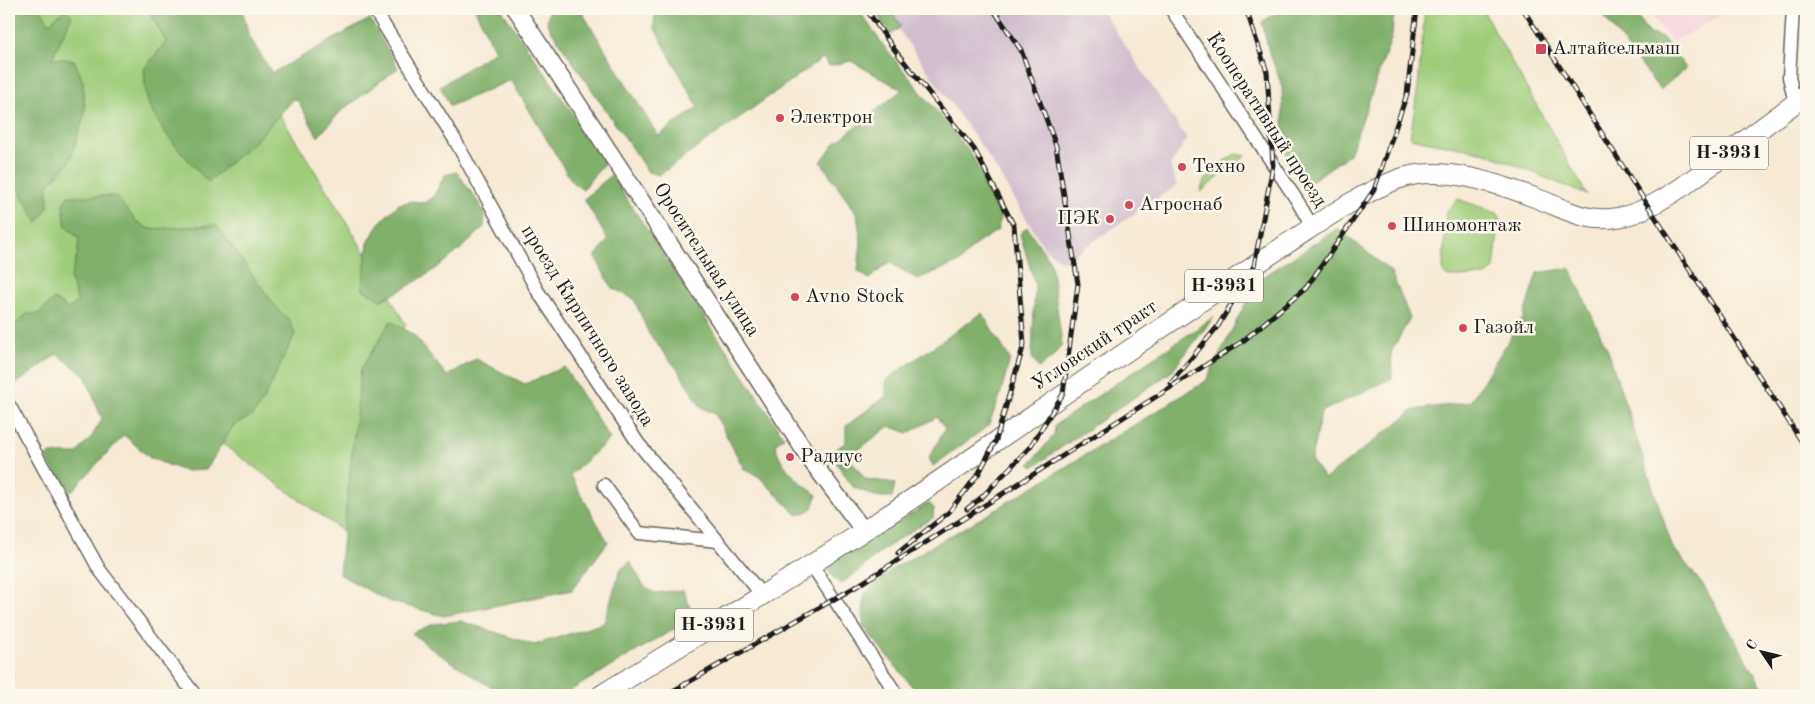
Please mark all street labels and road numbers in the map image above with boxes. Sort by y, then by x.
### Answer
street label: Кооперативный проезд [1202,29,1330,211]
road number: Н-3931 [1690,136,1768,170]
street label: Оросительная улица [649,180,763,341]
street label: проезд Кирпичного завода [517,222,657,430]
road number: Н-3931 [1185,270,1263,302]
street label: Угловский тракт [1029,297,1161,395]
road number: Н-3931 [675,608,753,642]

